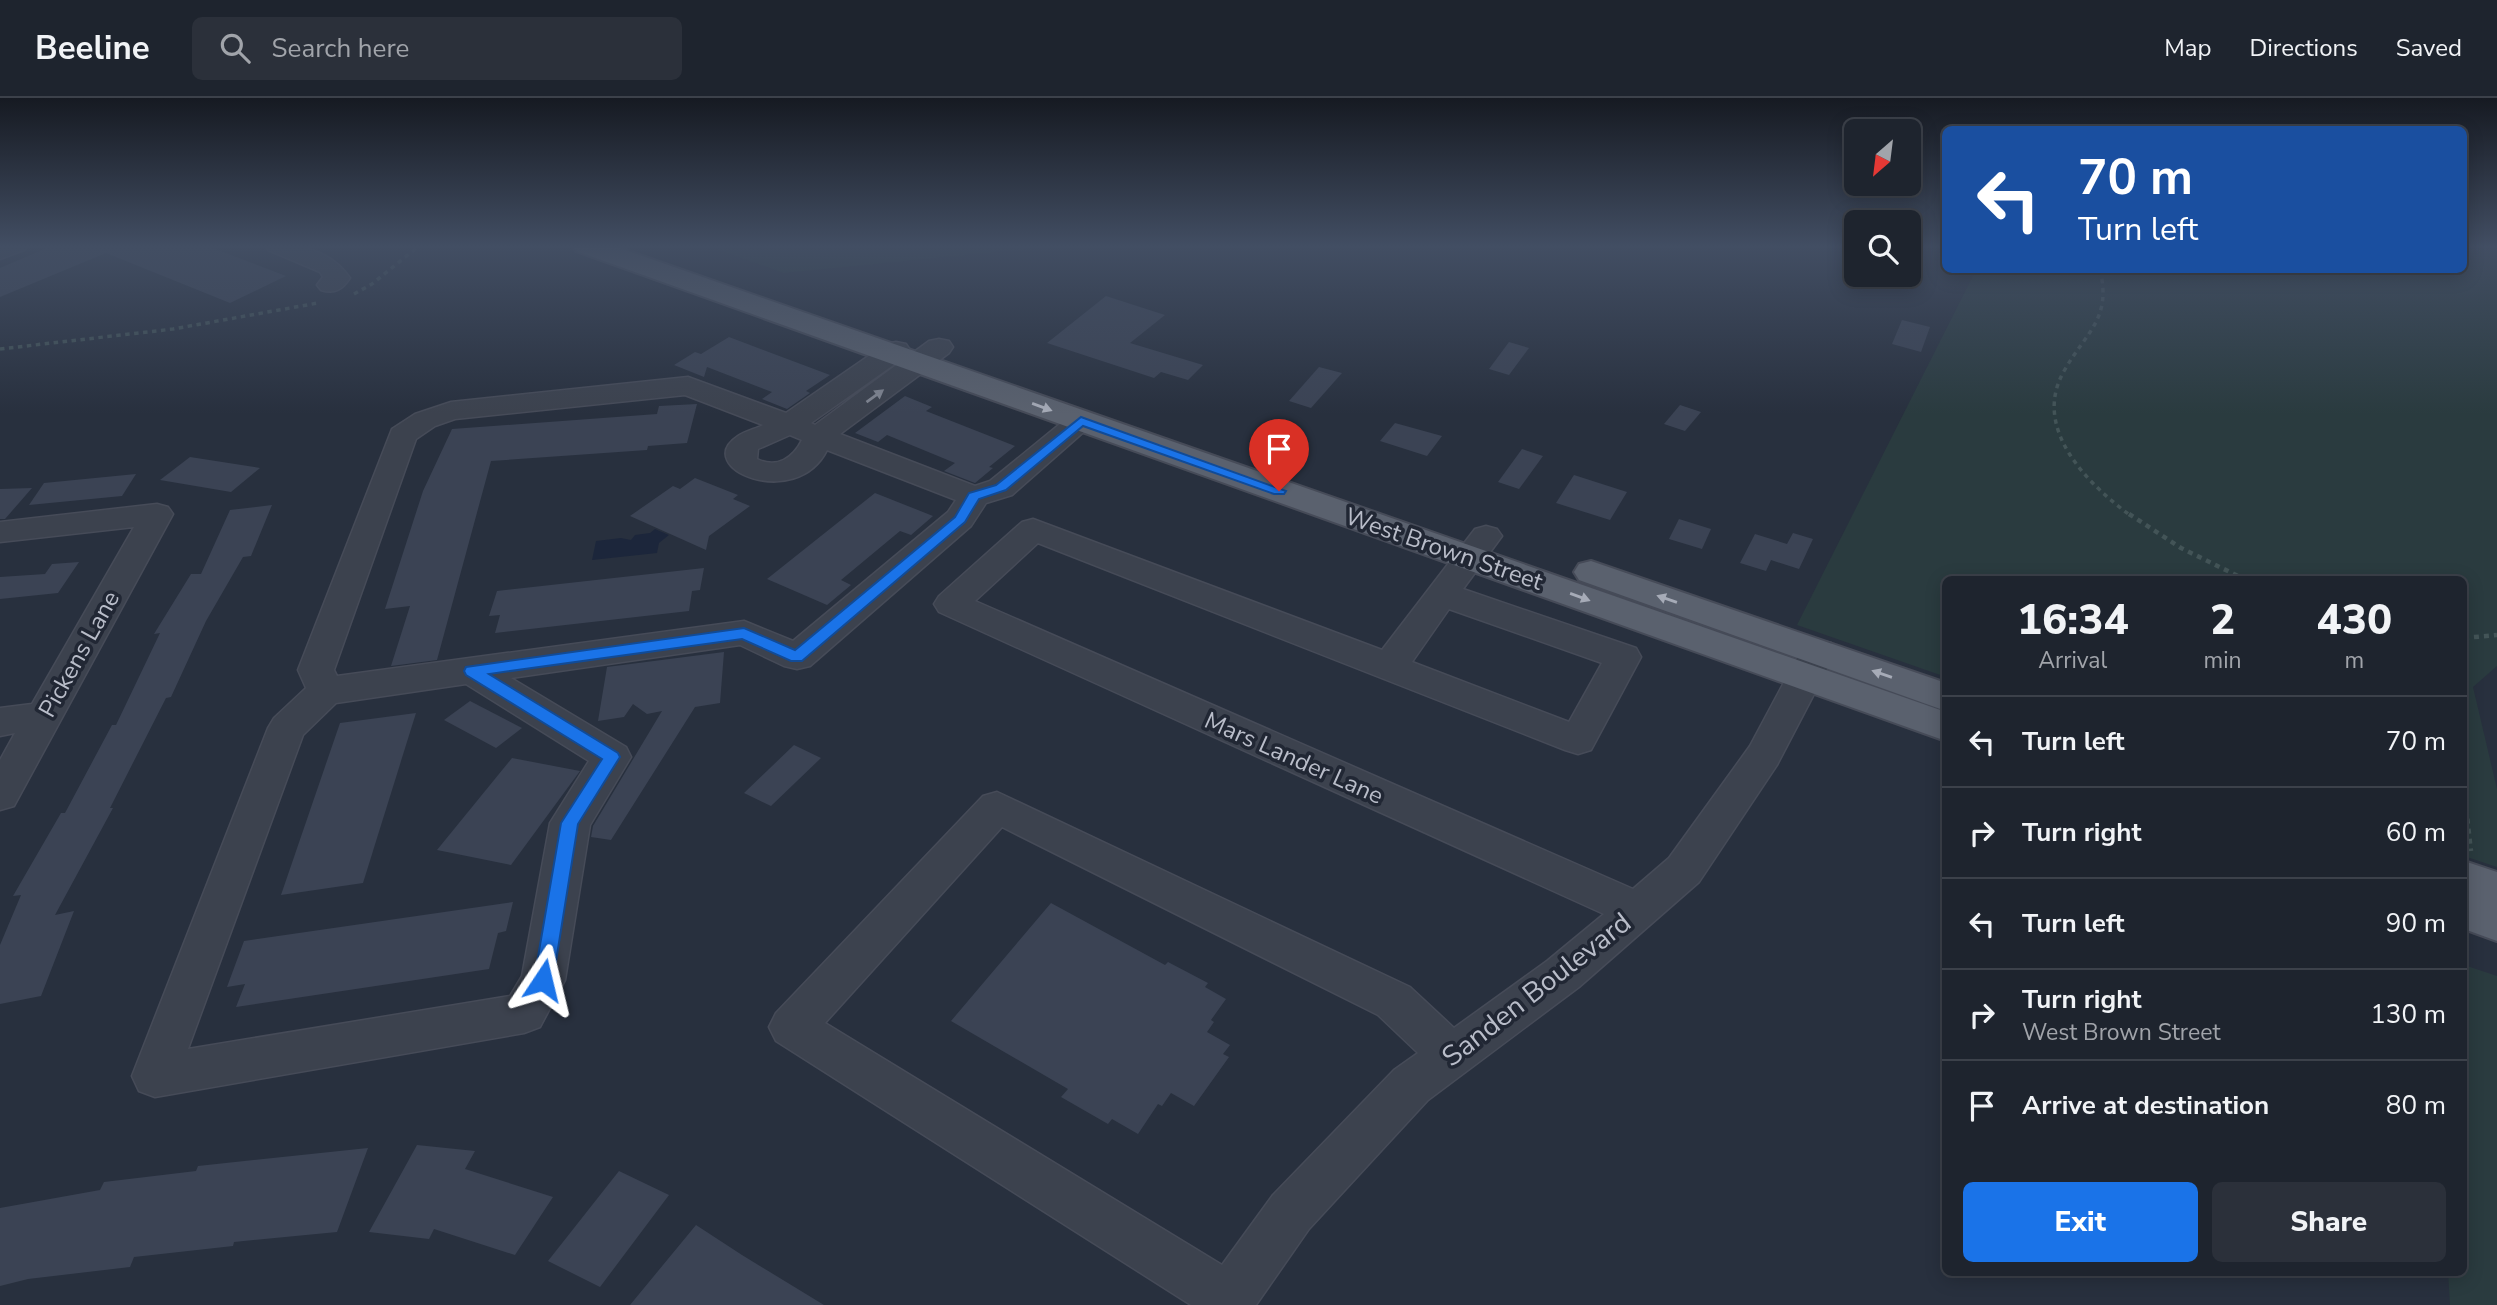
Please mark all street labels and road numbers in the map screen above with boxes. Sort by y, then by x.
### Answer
street label: West Brown Street [1341,500,1548,598]
street label: Pickens Lane [31,585,127,723]
street label: Mars Lander Lane [1200,704,1388,812]
street label: Sanden Boulevard [1434,904,1639,1076]

